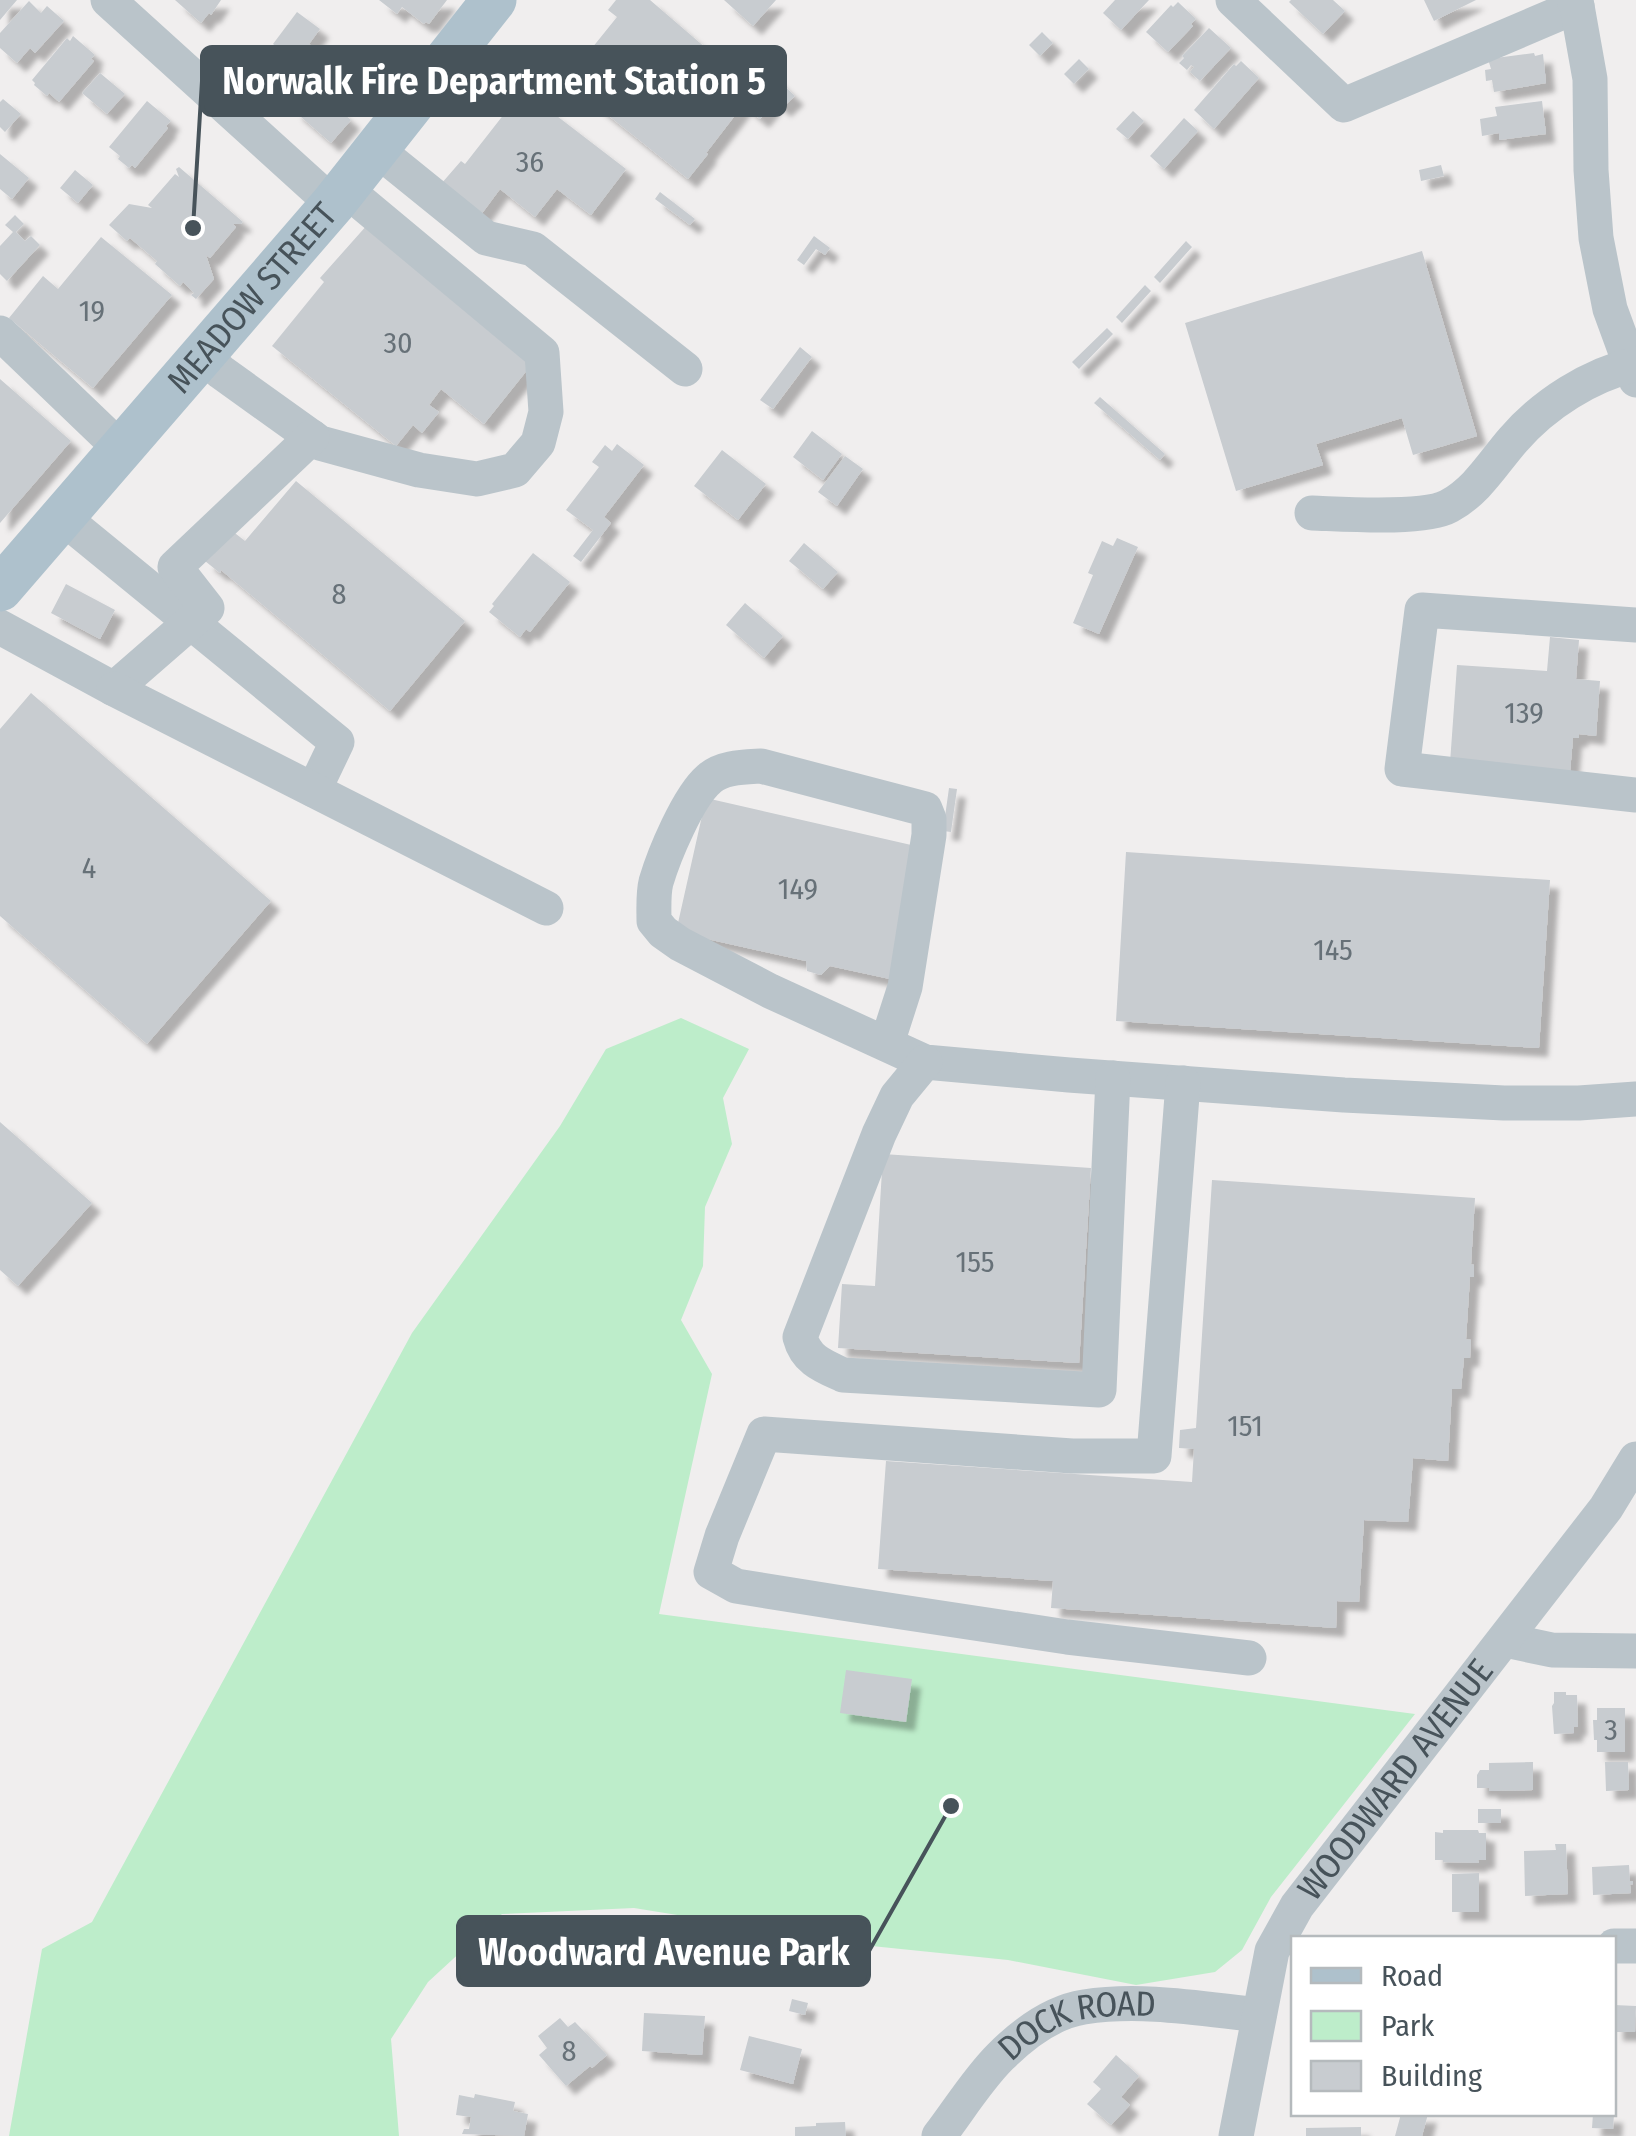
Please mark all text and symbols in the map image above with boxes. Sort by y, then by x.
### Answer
callout: Norwalk Fire Department Station 5 [202,47,785,115]
text: Norwalk Fire Department Station 5 [222,58,766,104]
house number: 36 [516,144,544,180]
street label: MEADOW STREET [158,194,346,401]
house number: 19 [79,293,105,329]
house number: 30 [383,325,413,361]
house number: 8 [332,576,347,612]
house number: 139 [1504,695,1544,731]
house number: 4 [82,850,96,886]
house number: 149 [778,871,818,907]
house number: 145 [1313,932,1353,968]
house number: 155 [955,1244,995,1280]
house number: 151 [1227,1408,1263,1444]
street label: WOODWARD AVENUE [1289,1651,1502,1908]
house number: 3 [1604,1712,1618,1748]
callout: Woodward Avenue Park [458,1917,869,1985]
text: Woodward Avenue Park [478,1929,850,1975]
legend [1291,1936,1616,2116]
text: Road [1381,1958,1443,1994]
street label: DOCK ROAD [989,1982,1156,2069]
text: Park [1381,2008,1434,2044]
house number: 8 [562,2033,577,2069]
text: Building [1381,2058,1483,2094]

